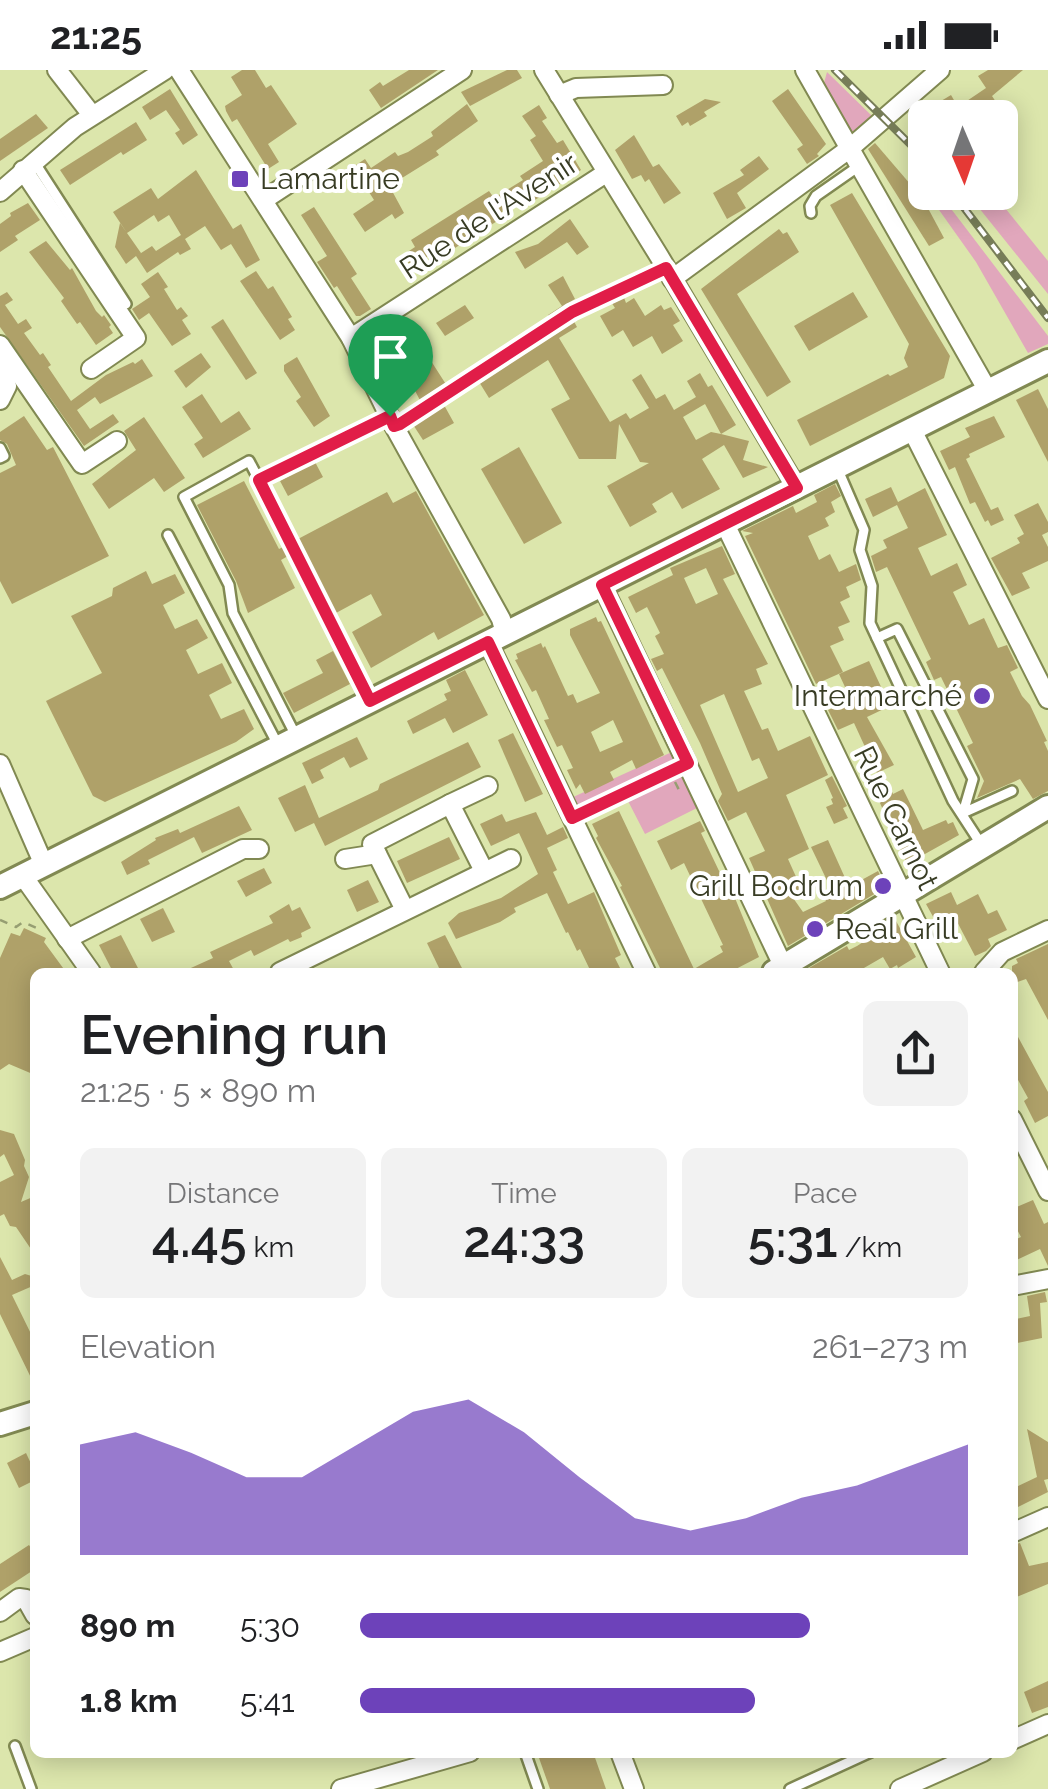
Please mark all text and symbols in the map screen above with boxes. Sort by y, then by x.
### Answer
text: 21:25 [50,13,142,58]
north arrow [908,100,1018,210]
map controls [908,100,1018,210]
street label: Rue de l'Avenir [393,145,585,286]
place label: Lamartine [260,161,400,196]
marker: Lamartine [229,168,251,190]
pin [348,314,433,417]
icon: arrive [363,329,418,384]
place label: Intermarché [794,678,962,713]
marker: Intermarché [971,685,993,707]
street label: Rue Carnot [847,740,946,895]
place label: Grill Bodrum [689,868,863,903]
marker: Grill Bodrum [872,875,894,897]
place label: Real Grill [835,911,959,946]
marker: Real Grill [804,918,826,940]
button: share [863,1001,968,1106]
text: Evening run [80,1002,388,1067]
text: 21:25 · 5 × 890 m [80,1072,316,1109]
text: Distance [167,1177,279,1210]
text: Time [491,1177,557,1210]
text: Pace [793,1177,857,1210]
text: 4.45 [152,1210,246,1269]
text: 24:33 [463,1210,585,1269]
text: 5:31 [748,1210,838,1269]
text: km [246,1231,294,1264]
text: /km [838,1231,902,1264]
text: Elevation [80,1328,216,1365]
text: 261–273 m [812,1328,968,1365]
text: 890 m [80,1607,175,1644]
text: 5:30 [240,1607,300,1644]
text: 1.8 km [80,1682,178,1719]
text: 5:41 [240,1682,295,1719]

